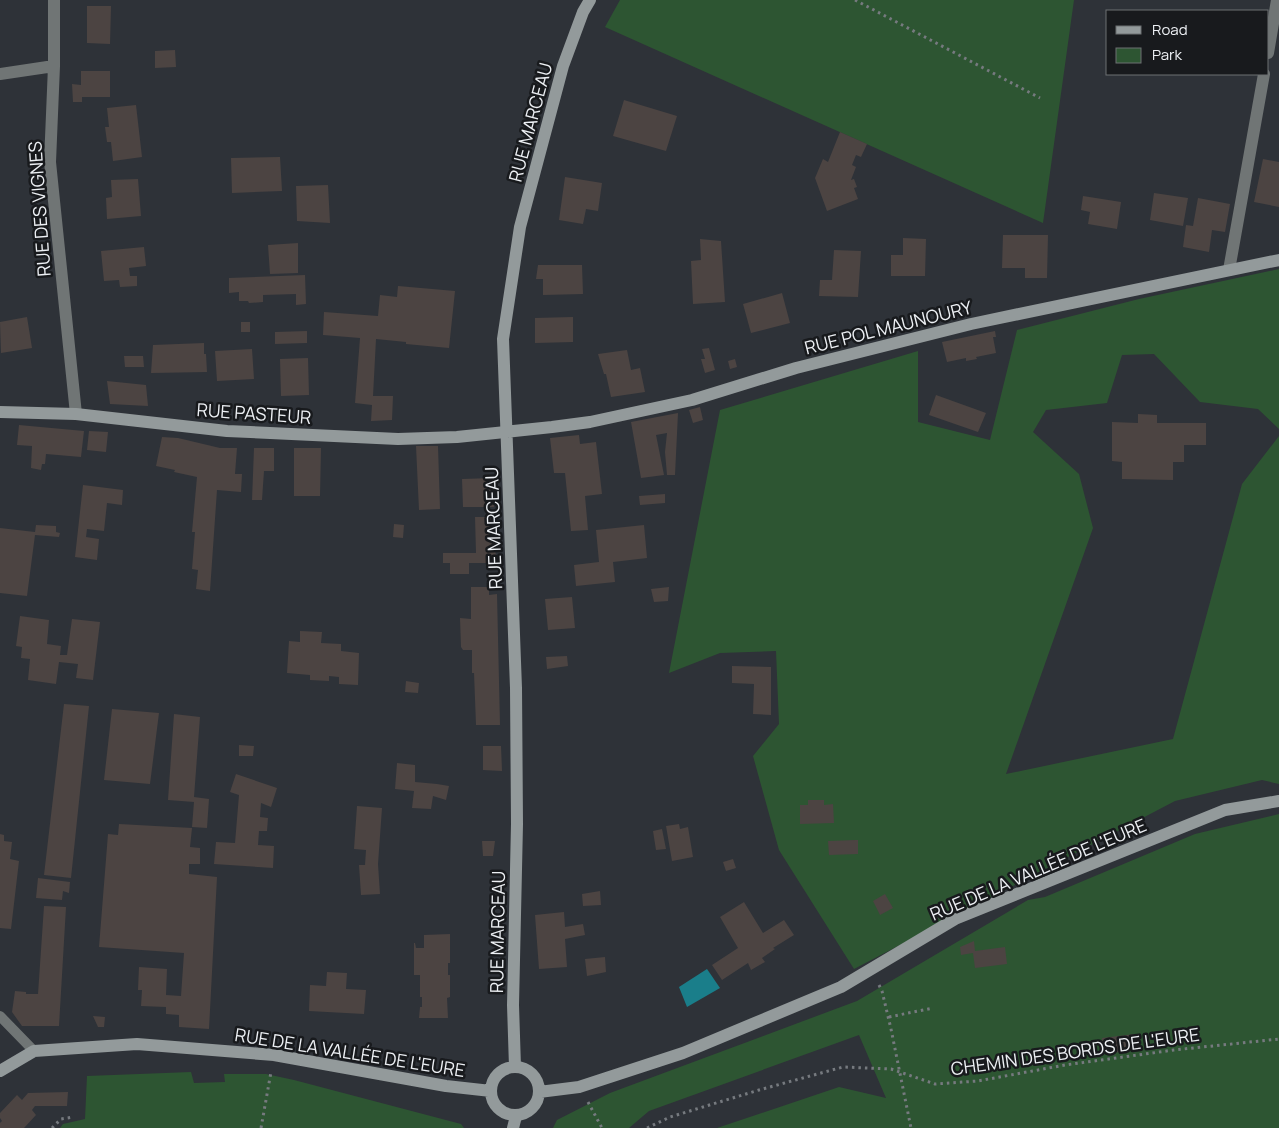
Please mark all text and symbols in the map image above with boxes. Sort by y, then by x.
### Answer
legend [1106,10,1269,75]
text: Road [1152,19,1188,40]
text: Park [1152,44,1182,65]
street label: RUE MARCEAU [503,60,557,184]
street label: RUE DES VIGNES [22,141,56,277]
street label: RUE POL MAUNOURY [802,294,975,359]
street label: RUE PASTEUR [196,397,312,429]
street label: RUE MARCEAU [479,466,507,590]
street label: RUE DE LA VALLÉE DE L'EURE [926,812,1150,926]
street label: RUE MARCEAU [484,871,510,993]
street label: RUE DE LA VALLÉE DE L'EURE [233,1022,467,1082]
street label: CHEMIN DES BORDS DE L'EURE [949,1022,1201,1080]

